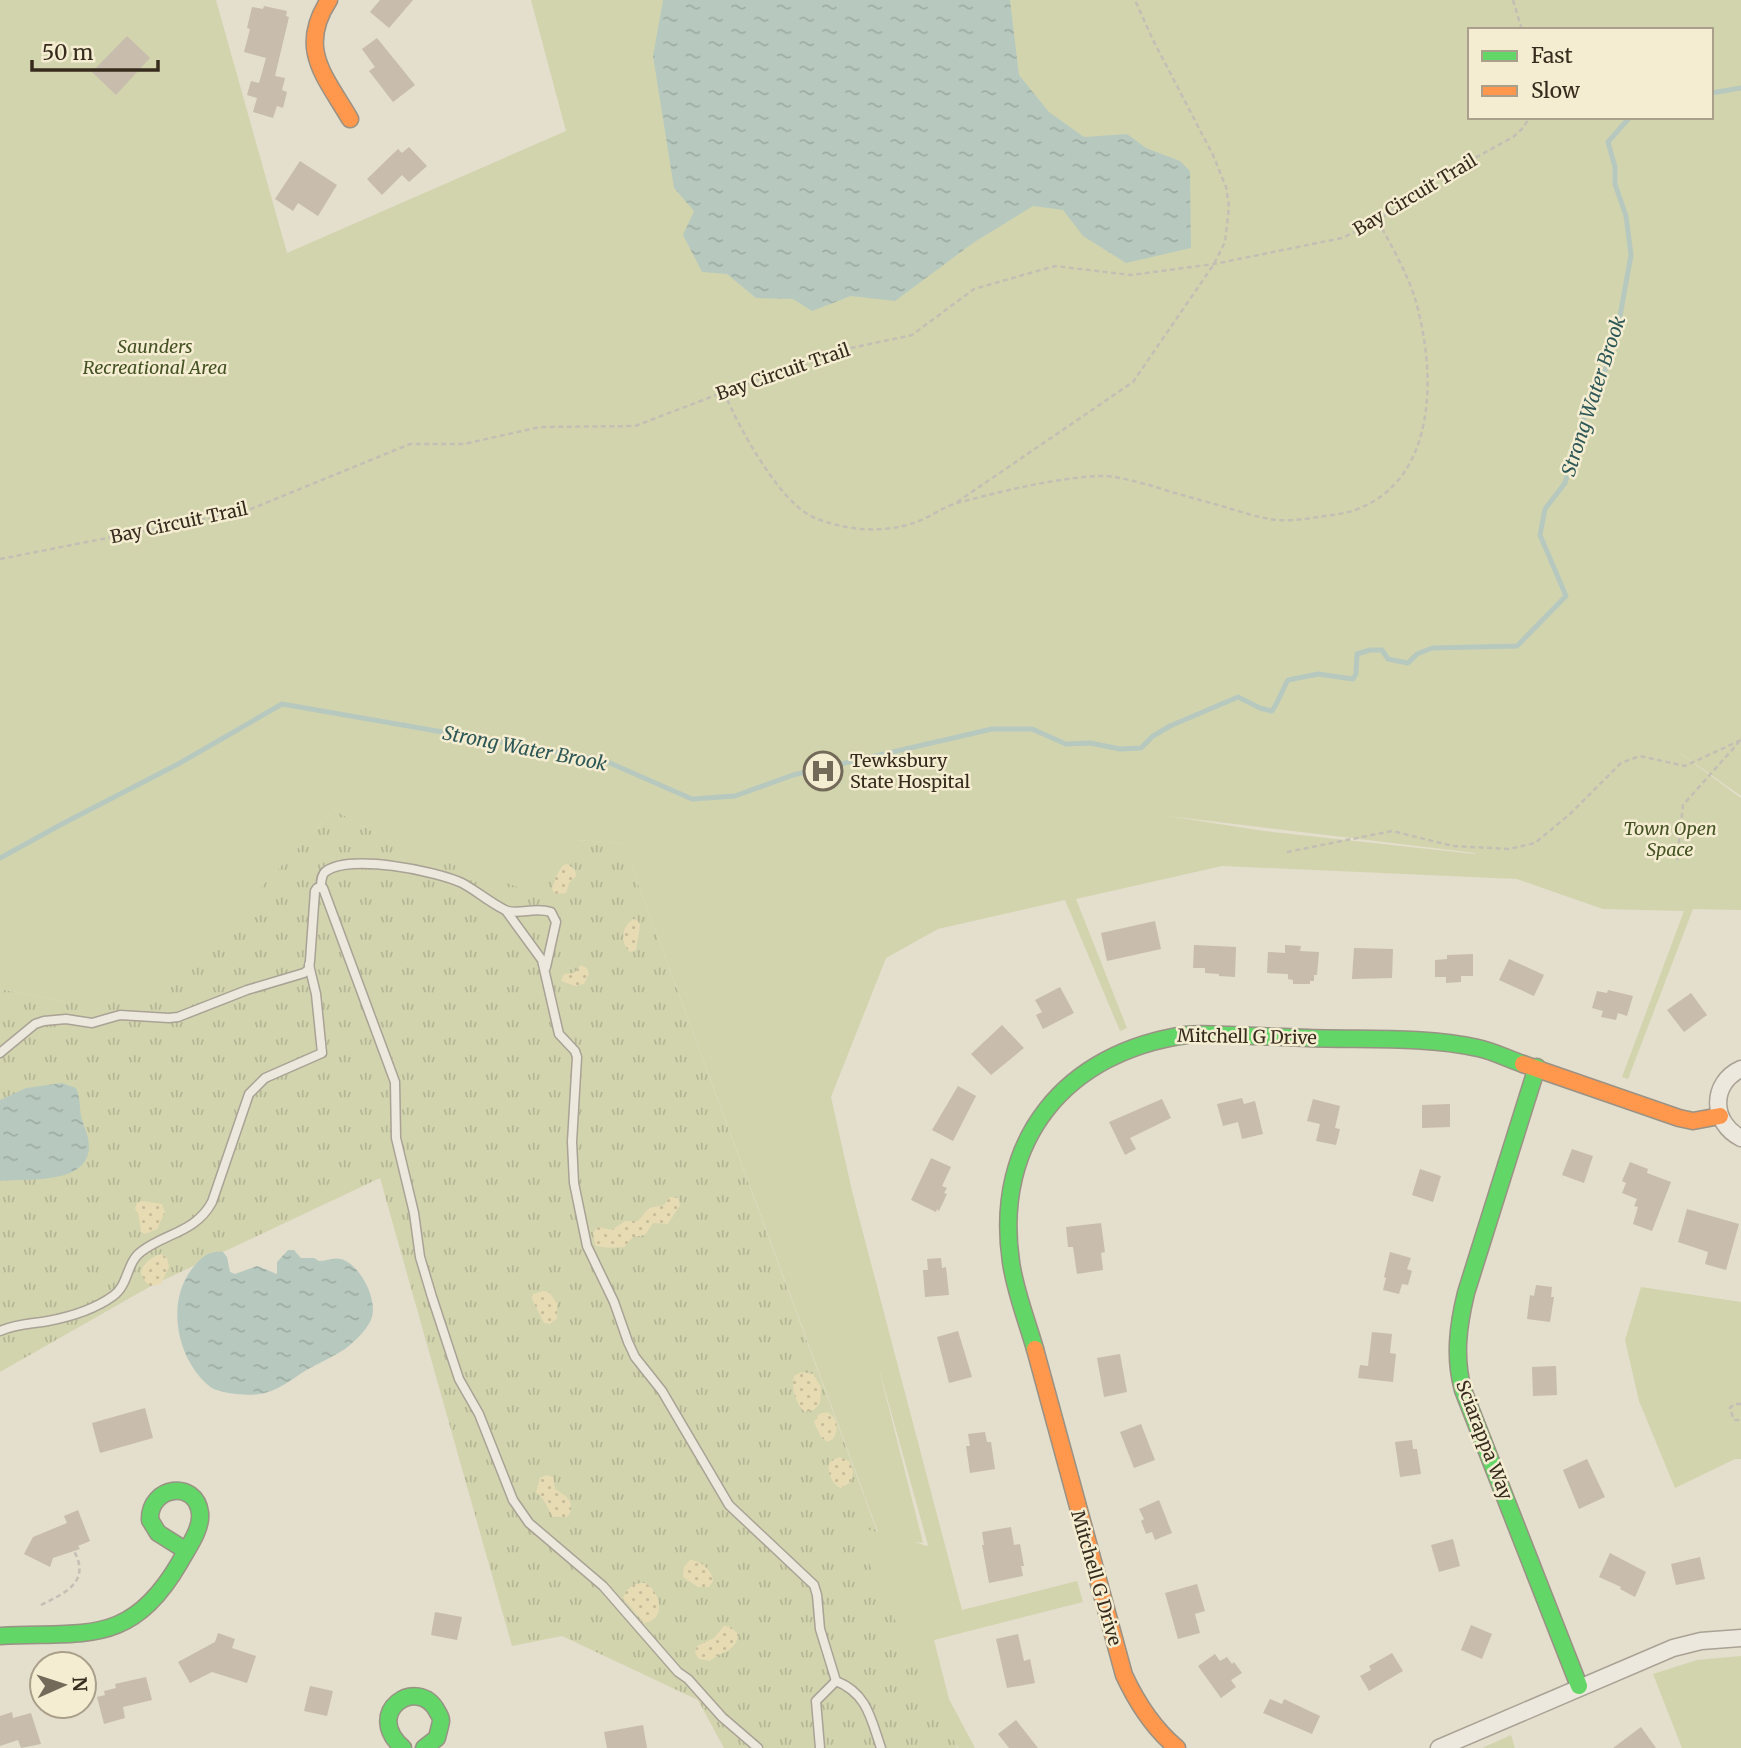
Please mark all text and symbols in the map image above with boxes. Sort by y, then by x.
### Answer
scale bar [32,28,158,72]
legend [1468,28,1713,119]
text: 50 m [42,39,93,66]
text: Fast [1531,42,1573,69]
text: Slow [1531,77,1580,104]
street label: Bay Circuit Trail [1349,148,1481,241]
water label: Strong Water Brook [1556,312,1630,479]
park label: Saunders Recreational Area [83,335,227,379]
street label: Bay Circuit Trail [713,338,853,405]
street label: Bay Circuit Trail [108,497,250,548]
water label: Strong Water Brook [441,720,610,776]
place label: Tewksbury State Hospital [850,749,970,793]
hospital icon: Tewksbury State Hospital [802,750,844,792]
park label: Town Open Space [1623,817,1717,861]
street label: Mitchell G Drive [1177,1024,1317,1049]
street label: Sciarappa Way [1451,1377,1518,1503]
street label: Mitchell G Drive [1066,1508,1127,1648]
north arrow [28,1650,98,1720]
text: N [68,1676,92,1692]

